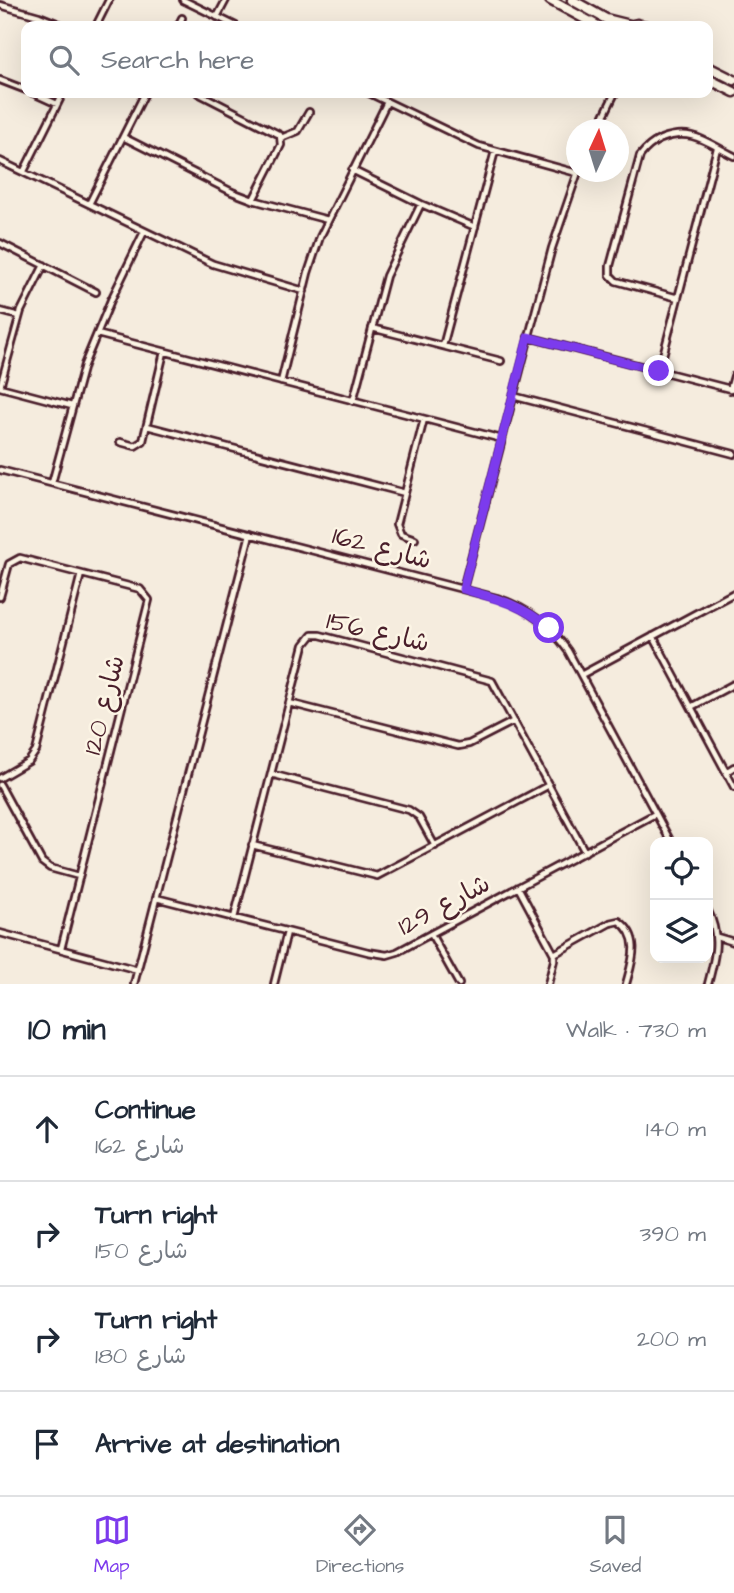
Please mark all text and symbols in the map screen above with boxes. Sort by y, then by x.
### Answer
search box [21,21,713,98]
icon: search [45,41,83,79]
text: Search here [101,42,254,78]
north arrow [566,119,629,182]
route end [643,355,674,386]
street label: شارع 162 [328,518,436,578]
street label: شارع 156 [323,603,433,661]
route start [533,612,564,643]
street label: شارع 120 [74,652,134,758]
map controls [650,837,713,963]
button: locate [650,837,713,900]
street label: شارع 129 [392,866,496,944]
button: layers [650,900,713,963]
text: 10 min [28,1009,106,1051]
text: Walk · 730 m [566,1014,706,1046]
text: Continue [95,1092,196,1128]
icon: ahead [28,1110,66,1148]
text: 140 m [646,1113,706,1145]
text: شارع 162 [95,1130,185,1162]
text: Turn right [95,1197,217,1233]
icon: right [28,1215,66,1253]
text: 390 m [640,1218,706,1250]
text: شارع 150 [95,1235,188,1267]
text: Turn right [95,1302,217,1338]
icon: right [28,1320,66,1358]
text: 200 m [637,1323,706,1355]
text: شارع 180 [95,1340,186,1372]
icon: arrive [28,1425,66,1463]
text: Arrive at destination [95,1426,340,1462]
tab: Map [93,1511,131,1580]
tab: Directions [316,1511,404,1580]
tab: Saved [590,1511,641,1580]

